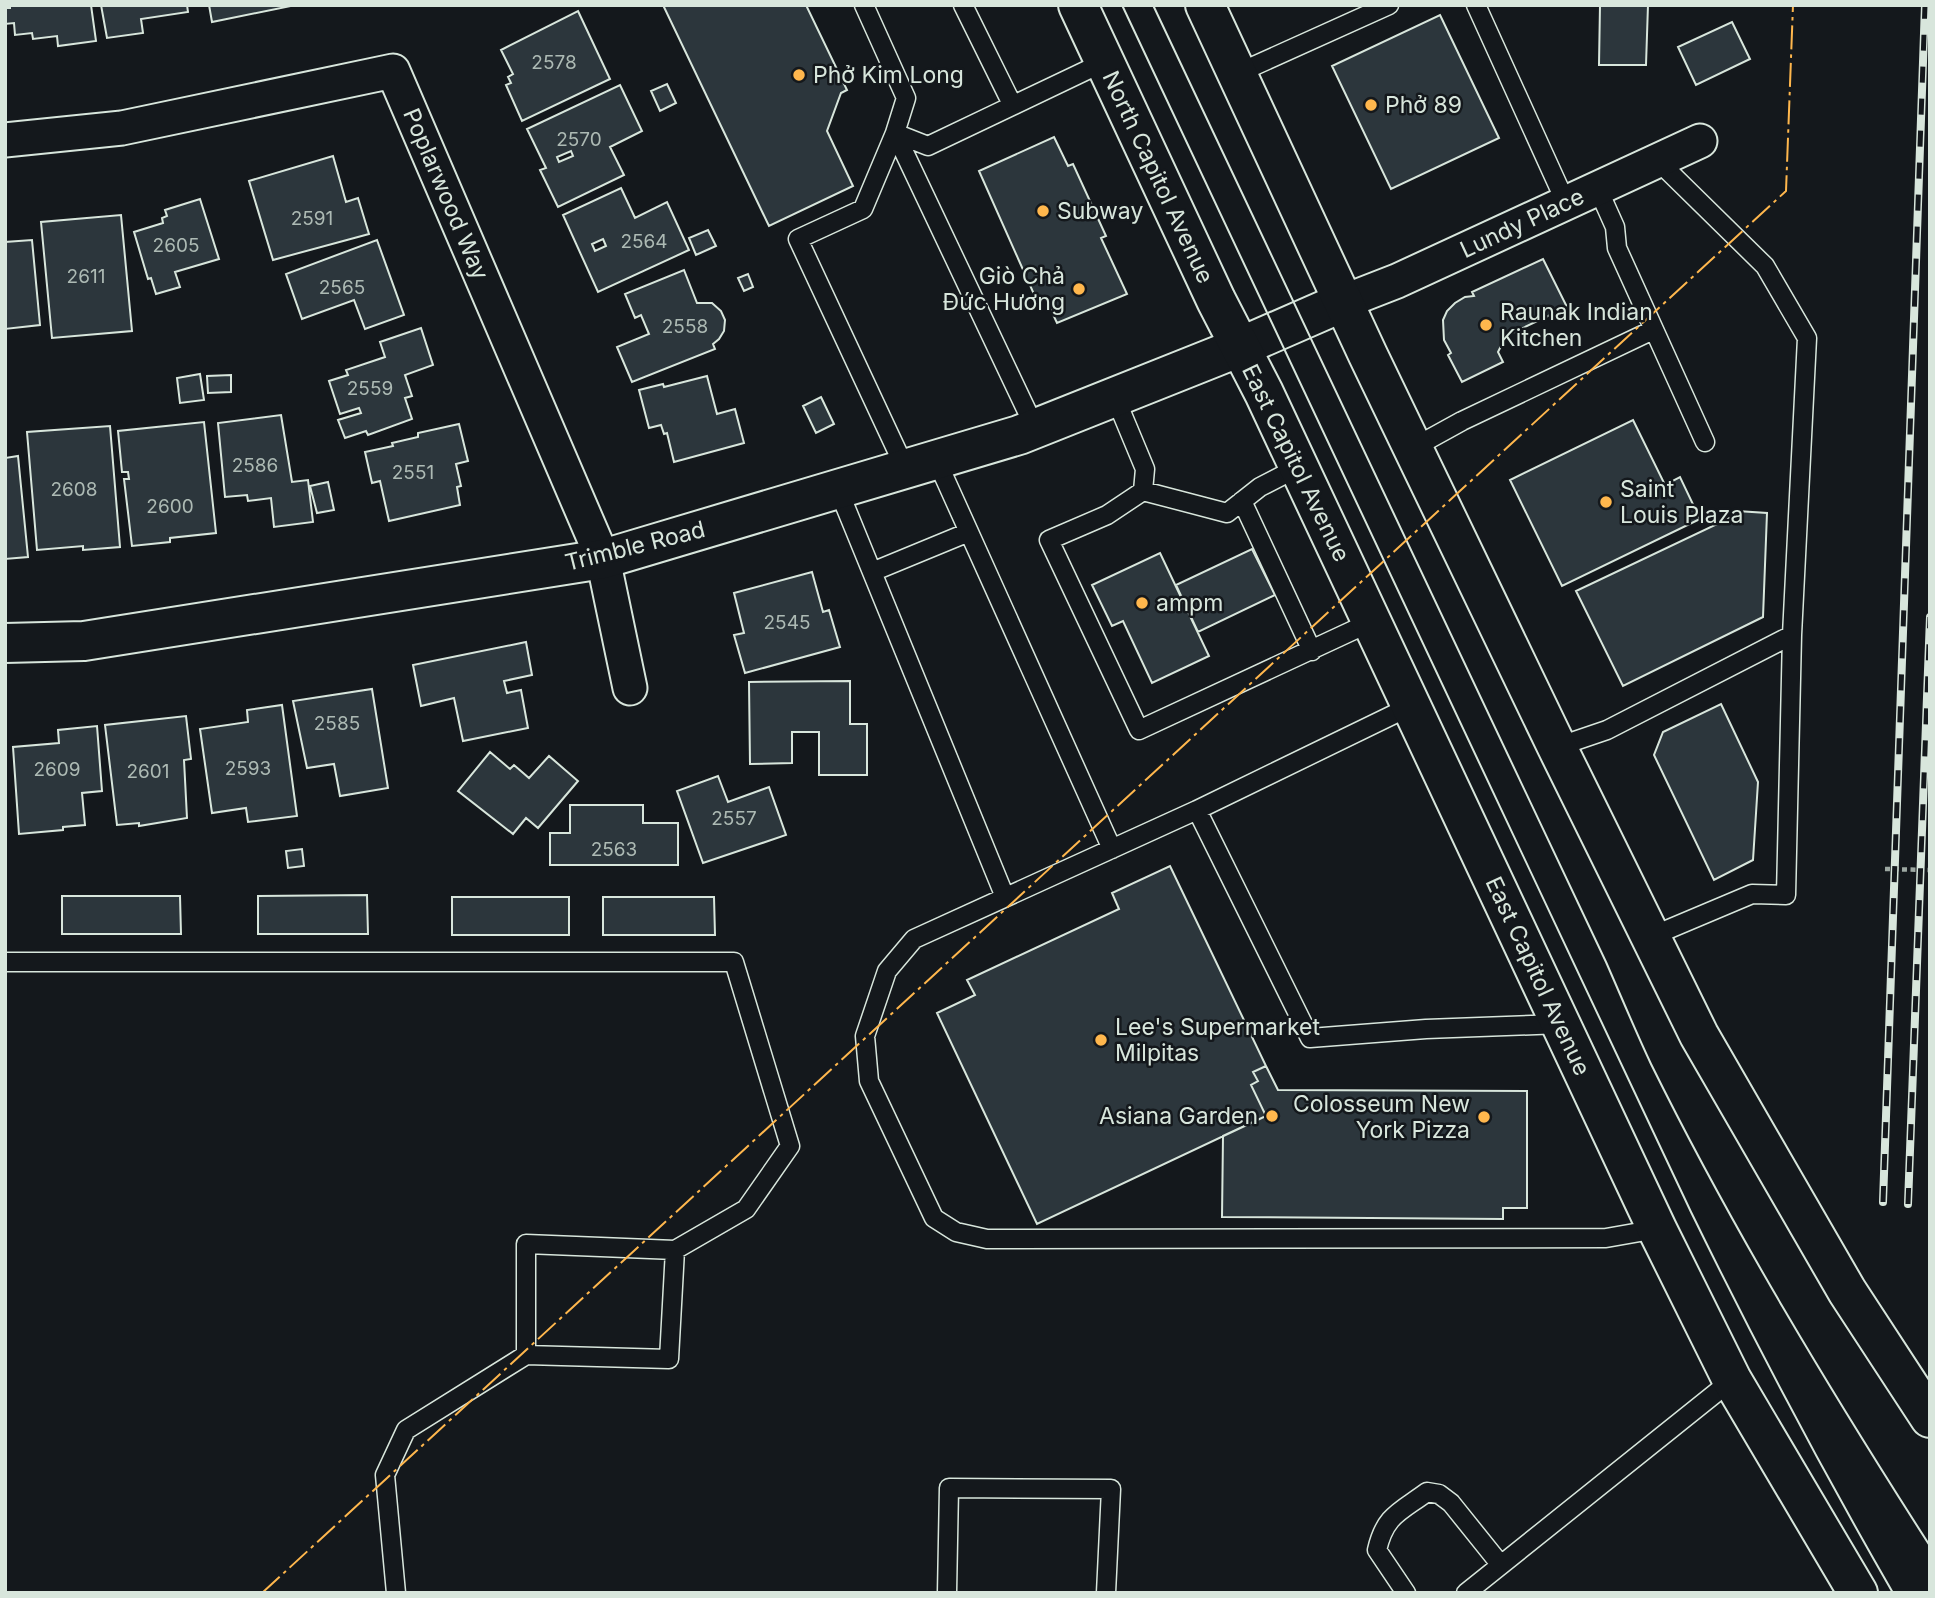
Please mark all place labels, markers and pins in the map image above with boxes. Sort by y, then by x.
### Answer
place label: Phở Kim Long [813,61,964,89]
marker: Phở Kim Long [791,67,807,83]
place label: Phở 89 [1385,91,1462,119]
marker: Phở 89 [1363,97,1379,113]
place label: Subway [1057,197,1143,225]
marker: Subway [1035,203,1051,219]
place label: Giò Chả Đức Hương [943,262,1065,316]
marker: Giò Chả Đức Hương [1071,281,1087,297]
place label: Raunak Indian Kitchen [1500,298,1653,352]
marker: Raunak Indian Kitchen [1478,317,1494,333]
place label: Saint Louis Plaza [1620,475,1743,529]
marker: Saint Louis Plaza [1598,494,1614,510]
place label: ampm [1156,589,1223,617]
marker: ampm [1134,595,1150,611]
place label: Lee's Supermarket Milpitas [1115,1013,1320,1067]
marker: Lee's Supermarket Milpitas [1093,1032,1109,1048]
place label: Colosseum New York Pizza [1293,1090,1470,1144]
place label: Asiana Garden [1099,1102,1258,1130]
marker: Asiana Garden [1264,1108,1280,1124]
marker: Colosseum New York Pizza [1476,1109,1492,1125]

